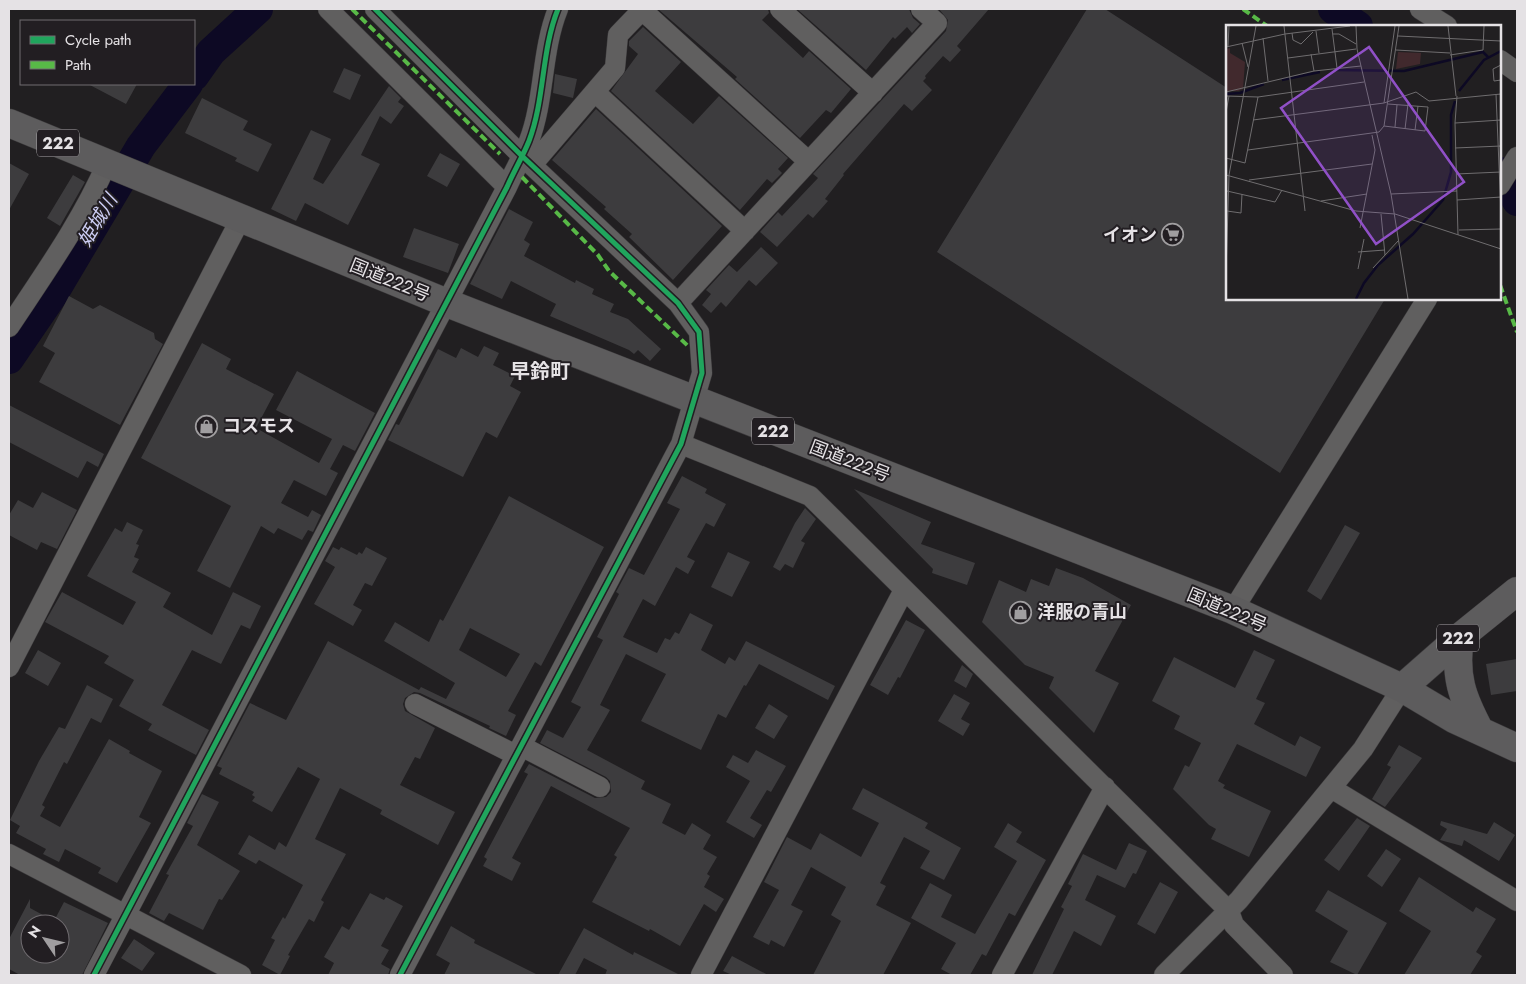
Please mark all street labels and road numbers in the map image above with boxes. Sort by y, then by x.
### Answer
road number: 222 [37,130,79,156]
street label: 国道222号 [346,252,434,308]
road number: 222 [752,418,794,444]
street label: 国道222号 [806,434,894,488]
street label: 国道222号 [1183,581,1271,639]
road number: 222 [1437,624,1479,651]

